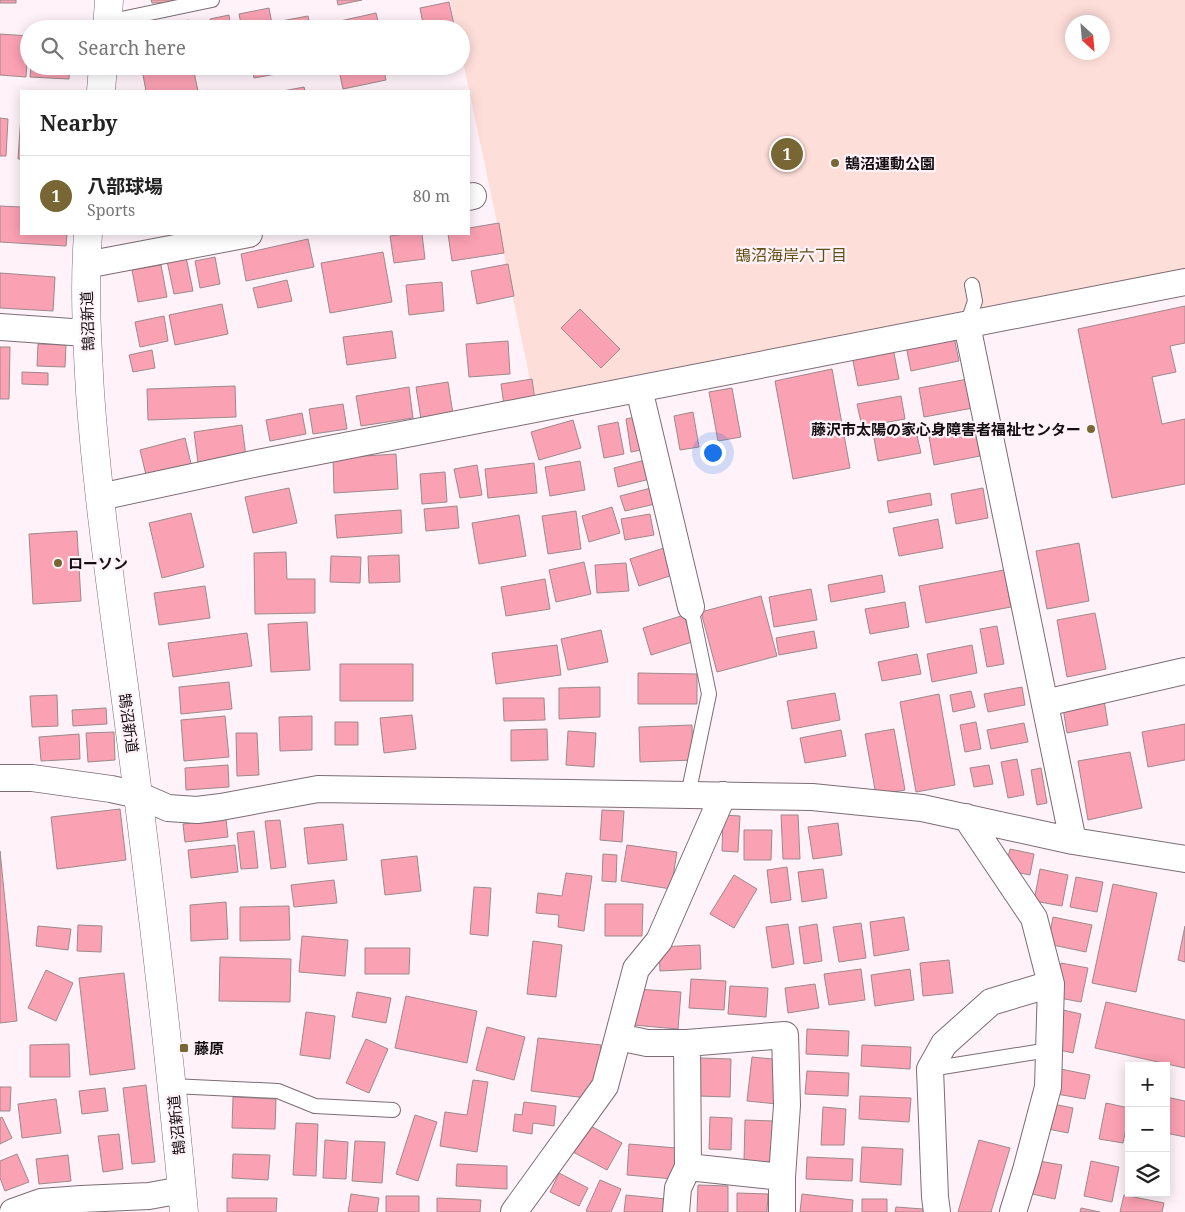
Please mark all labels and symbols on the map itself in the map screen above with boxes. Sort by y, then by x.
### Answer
north arrow [1065,15,1110,60]
pin: 1 [771,135,803,173]
place label: 鵠沼運動公園 [845,153,935,173]
marker: 鵠沼運動公園 [829,157,841,169]
district label: 鵠沼海岸六丁目 [735,244,847,266]
street label: 鵠沼新道 [76,291,98,351]
place label: 藤沢市太陽の家心身障害者福祉センター [811,419,1081,439]
marker: 藤沢市太陽の家心身障害者福祉センター [1085,423,1097,435]
your location [700,440,726,466]
place label: ローソン [68,553,128,573]
marker: ローソン [52,557,64,569]
street label: 鵠沼新道 [115,692,143,754]
place label: 藤原 [194,1038,224,1058]
marker: 藤原 [178,1042,190,1054]
street label: 鵠沼新道 [163,1094,189,1156]

